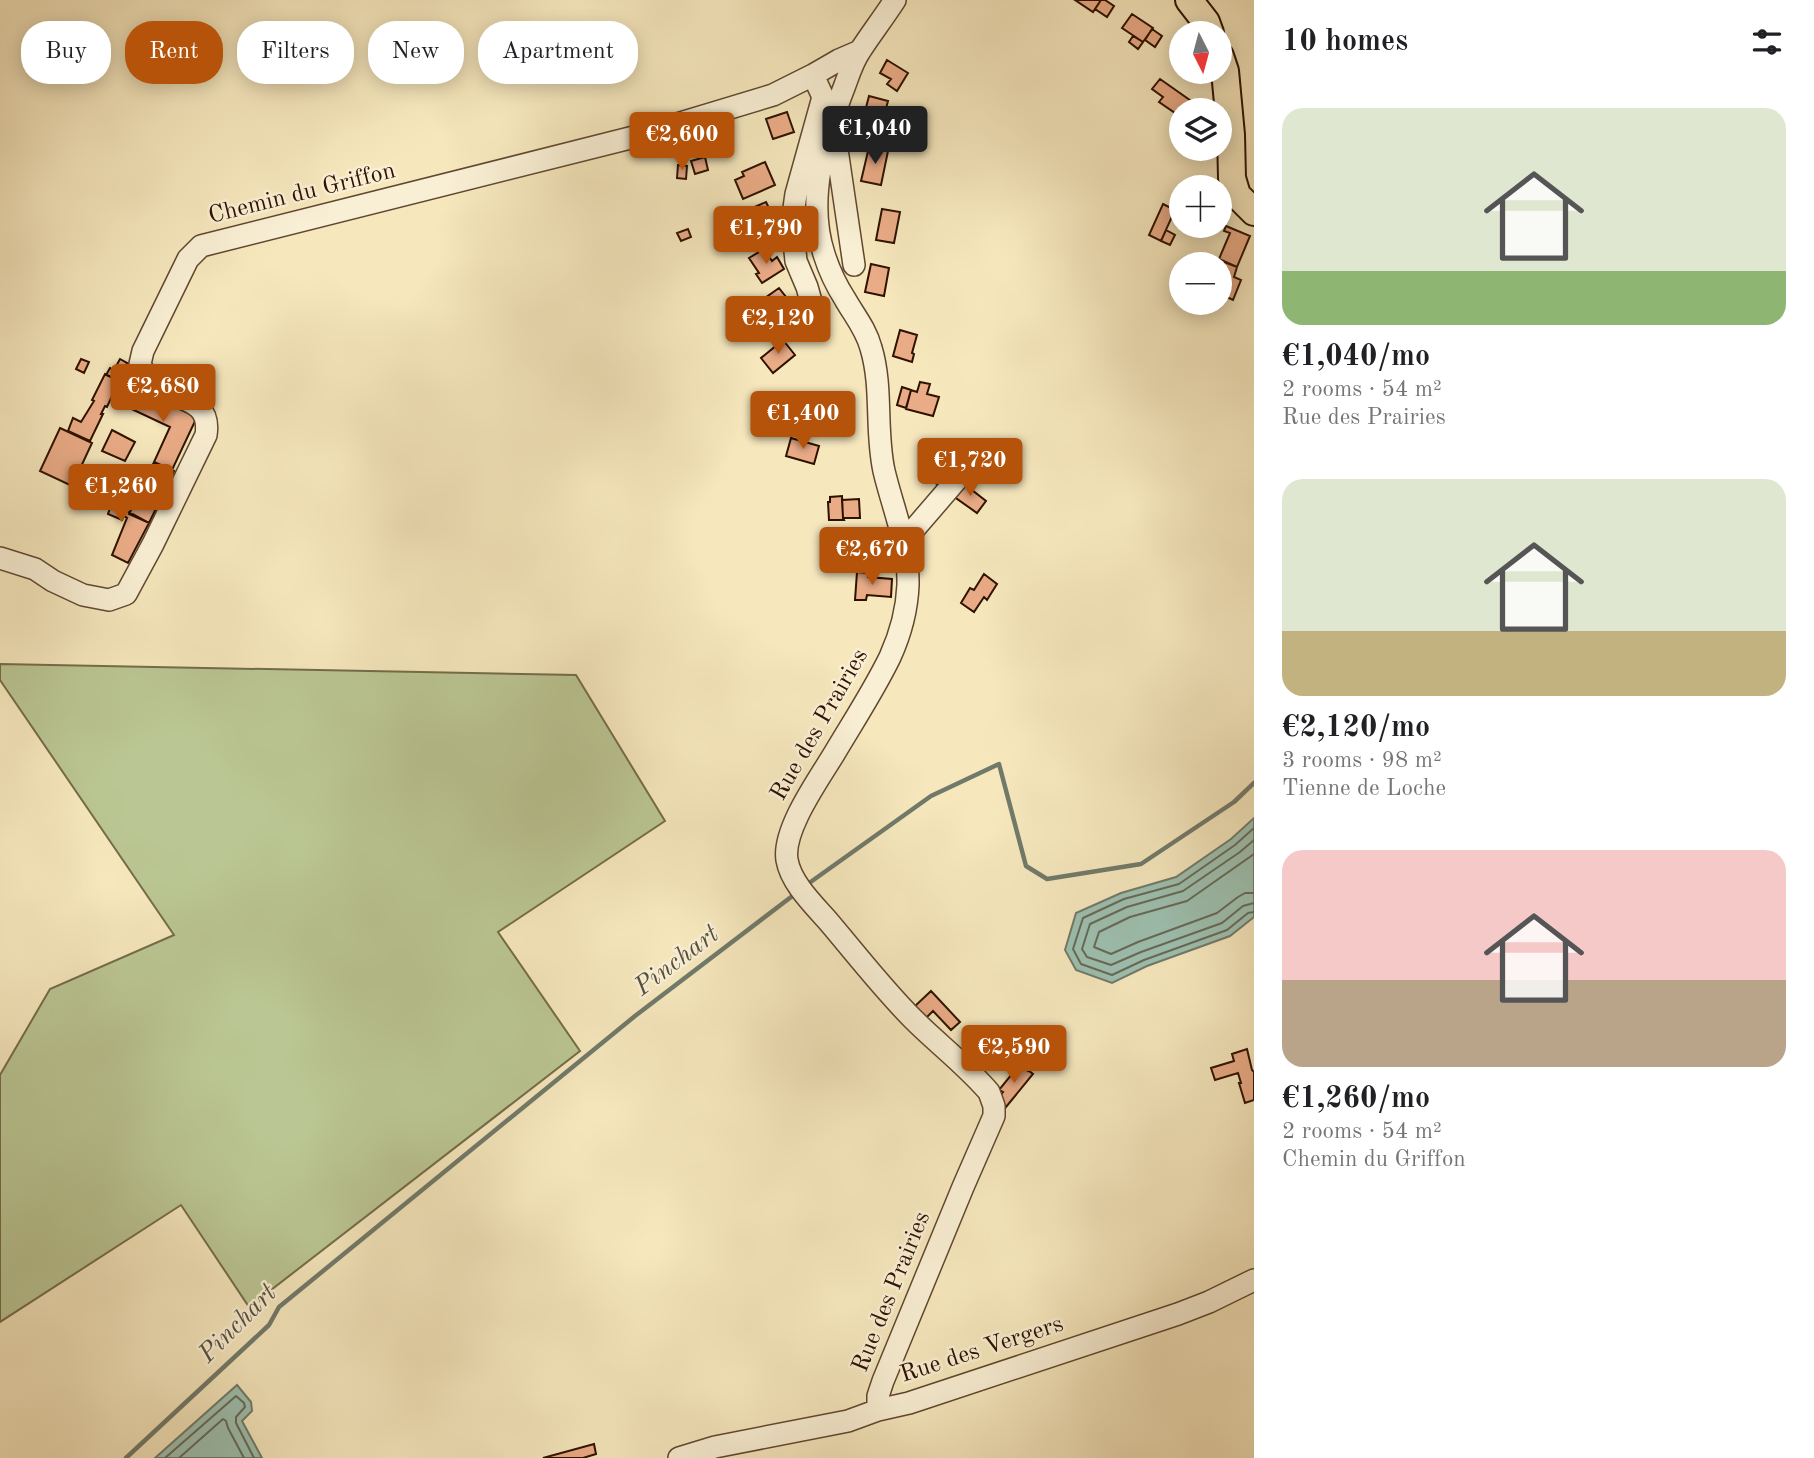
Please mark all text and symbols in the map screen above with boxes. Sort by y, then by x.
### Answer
chip: Buy [21,21,111,84]
chip: Rent [125,21,223,84]
chip: Filters [237,21,354,84]
chip: New [368,21,464,84]
chip: Apartment [478,21,638,84]
north arrow [1169,21,1232,84]
map controls [1169,21,1232,315]
icon: filters [1748,23,1786,61]
text: 10 homes [1282,27,1408,57]
button: layers [1169,98,1232,161]
pin: €1,040 [818,106,932,166]
pin: €2,600 [625,113,739,172]
text: €1,040 [838,117,912,140]
text: €2,600 [645,123,719,146]
icon: home [1471,153,1597,279]
street label: Chemin du Griffon [206,159,398,229]
button: + [1169,175,1232,238]
pin: €1,790 [709,206,823,266]
text: €1,790 [729,217,803,240]
button: − [1169,252,1232,315]
pin: €2,120 [721,296,835,356]
text: €2,120 [741,307,815,330]
text: €1,040/mo [1282,342,1430,372]
pin: €2,680 [106,364,220,424]
text: €2,680 [126,375,200,398]
text: 2 rooms · 54 m² [1282,378,1442,401]
pin: €1,400 [746,392,860,451]
text: €1,400 [766,402,840,425]
text: Rue des Prairies [1282,406,1446,429]
pin: €1,720 [913,438,1027,498]
text: €1,720 [933,449,1007,472]
pin: €1,260 [64,464,178,524]
text: €1,260 [84,475,158,498]
icon: home [1471,524,1597,650]
pin: €2,670 [815,528,929,587]
text: €2,670 [835,538,909,561]
street label: Rue des Prairies [767,645,873,805]
text: €2,120/mo [1282,713,1430,743]
text: 3 rooms · 98 m² [1282,749,1442,772]
text: Tienne de Loche [1282,777,1446,800]
icon: home [1471,895,1597,1021]
water label: Pinchart [629,921,725,1002]
pin: €2,590 [957,1026,1071,1085]
text: €2,590 [977,1036,1051,1059]
text: €1,260/mo [1282,1084,1430,1114]
text: 2 rooms · 54 m² [1282,1120,1442,1143]
text: Chemin du Griffon [1282,1148,1466,1171]
street label: Rue des Prairies [849,1208,935,1376]
water label: Pinchart [193,1280,282,1369]
street label: Rue des Vergers [898,1312,1066,1388]

